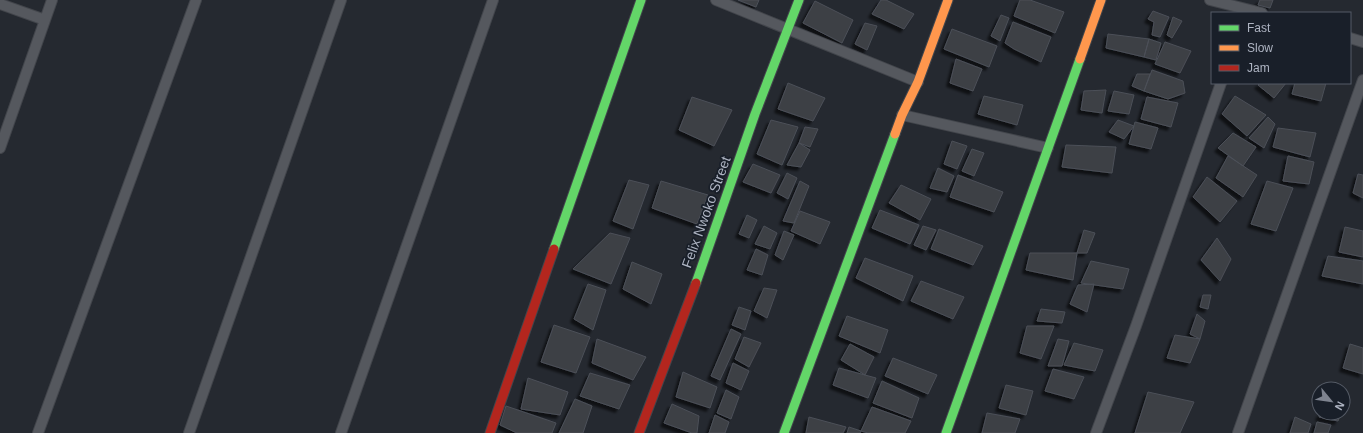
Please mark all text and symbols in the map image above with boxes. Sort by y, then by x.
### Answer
legend [1211,12,1351,84]
text: Fast [1247,21,1271,35]
text: Slow [1247,41,1273,55]
text: Jam [1247,61,1270,75]
street label: Felix Nwoko Street [678,154,734,270]
north arrow [1311,381,1351,421]
text: N [1333,399,1347,412]

